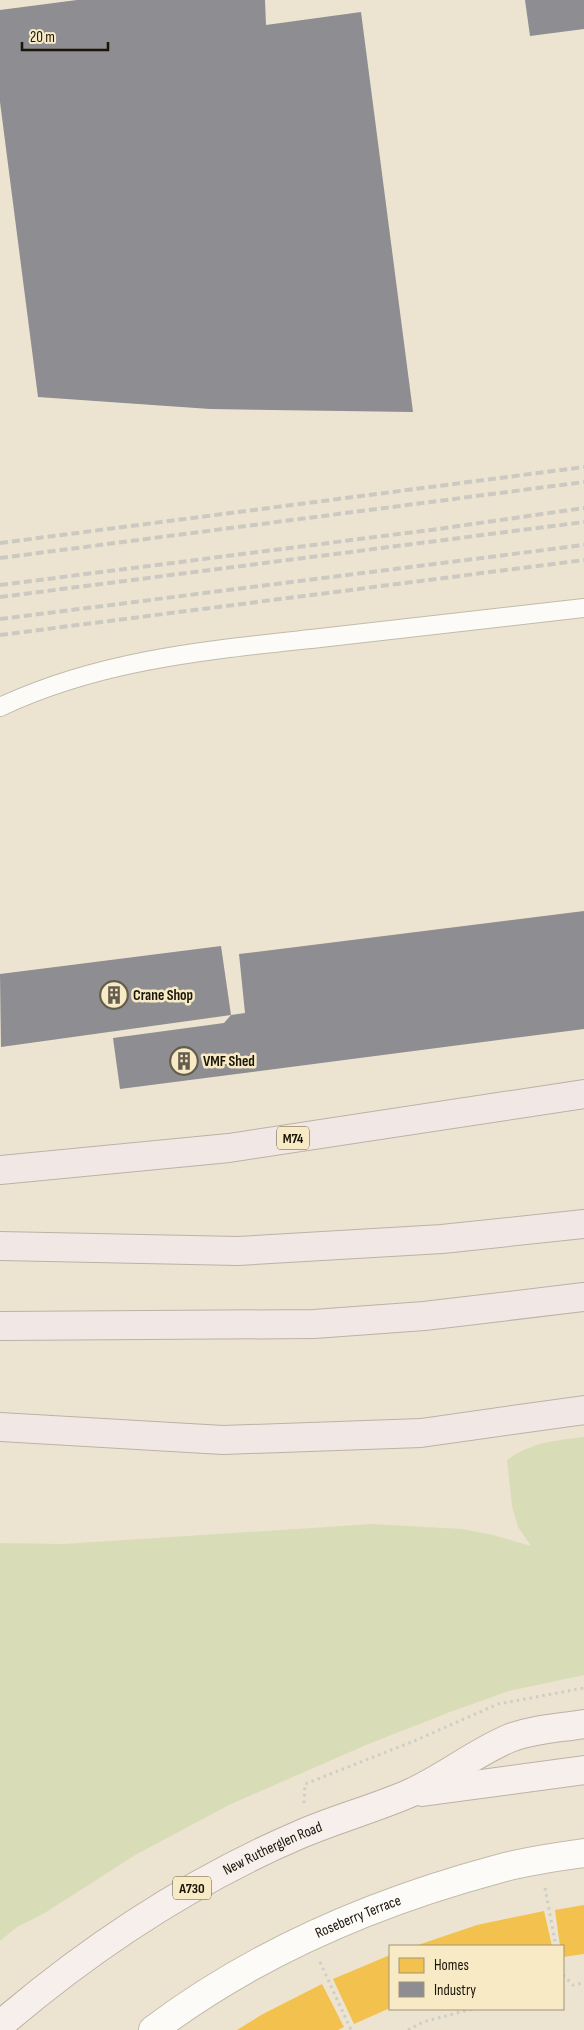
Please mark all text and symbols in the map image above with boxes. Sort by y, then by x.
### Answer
scale bar [22,20,109,52]
text: 20 m [30,28,55,47]
building icon: Crane Shop [99,980,129,1010]
place label: Crane Shop [133,986,193,1005]
building icon: VMF Shed [169,1046,199,1076]
place label: VMF Shed [203,1052,255,1071]
road number: M74 [277,1126,309,1150]
street label: New Rutherglen Road [220,1817,325,1880]
road number: A730 [173,1876,211,1900]
street label: Roseberry Terrace [312,1891,404,1943]
legend [389,1945,564,2010]
text: Homes [434,1956,469,1975]
text: Industry [434,1981,476,2000]

